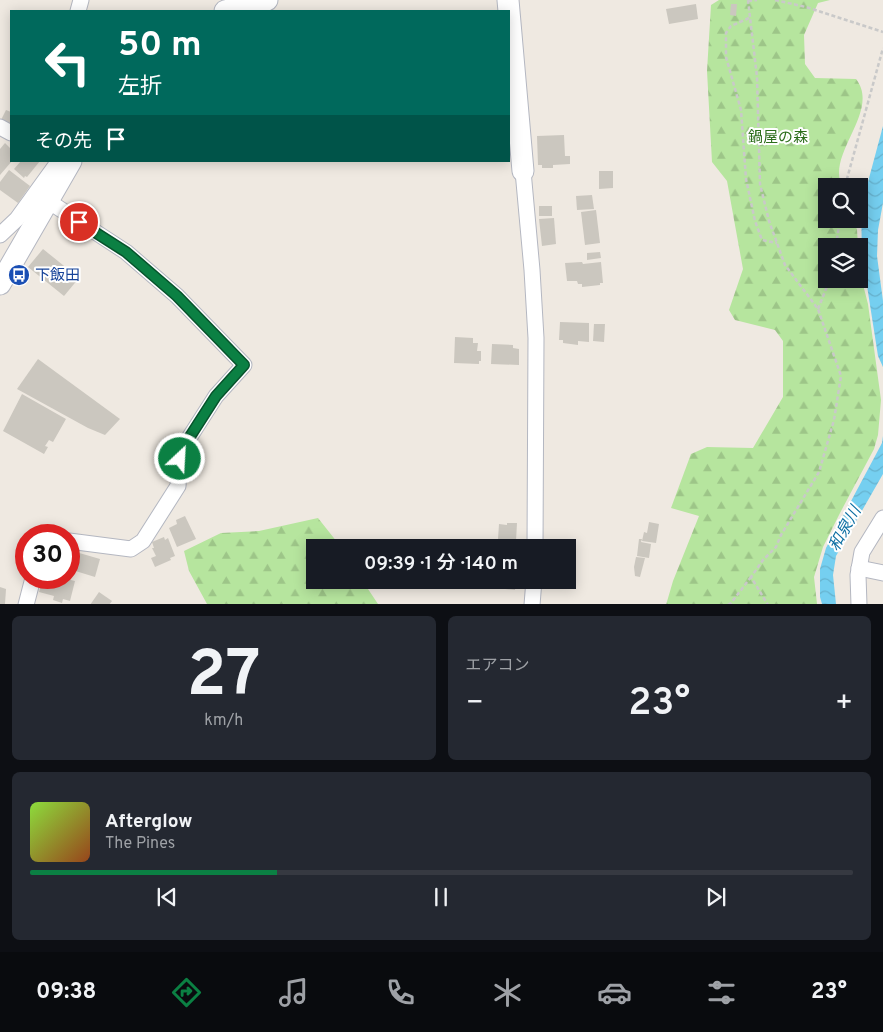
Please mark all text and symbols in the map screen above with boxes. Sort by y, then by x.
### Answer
text: 50 m [118,24,202,68]
icon: left [35,30,100,95]
text: 左折 [118,74,162,101]
icon: arrive [102,125,130,153]
park label: 鍋屋の森 [748,129,808,148]
text: その先 [35,130,92,154]
map controls [818,178,868,288]
button: search [818,178,868,228]
pin [58,201,100,243]
icon: arrive [65,208,93,236]
button: layers [818,238,868,288]
bus stop icon: 下飯田 [7,263,31,287]
place label: 下飯田 [35,267,80,286]
position arrow [153,432,205,484]
water label: 和泉川 [825,501,867,555]
speed limit sign: 30 [15,524,80,589]
text: 09:39 · 1 分 · 140 m [364,552,518,576]
text: 27 [187,637,261,719]
text: エアコン [466,656,530,676]
text: 23° [628,680,690,729]
text: − [466,686,484,722]
text: + [835,686,853,722]
text: km/h [204,711,243,731]
text: Afterglow [105,810,193,834]
text: The Pines [105,834,175,854]
icon: previous [153,883,181,911]
icon: pause [427,883,455,911]
icon: next [702,883,730,911]
icon: directions [169,975,204,1010]
icon: music [276,975,311,1010]
icon: phone [383,975,418,1010]
icon: climate [490,975,525,1010]
icon: car [597,975,632,1010]
icon: filters [704,975,739,1010]
text: 09:38 [36,979,96,1006]
text: 23° [811,979,847,1006]

